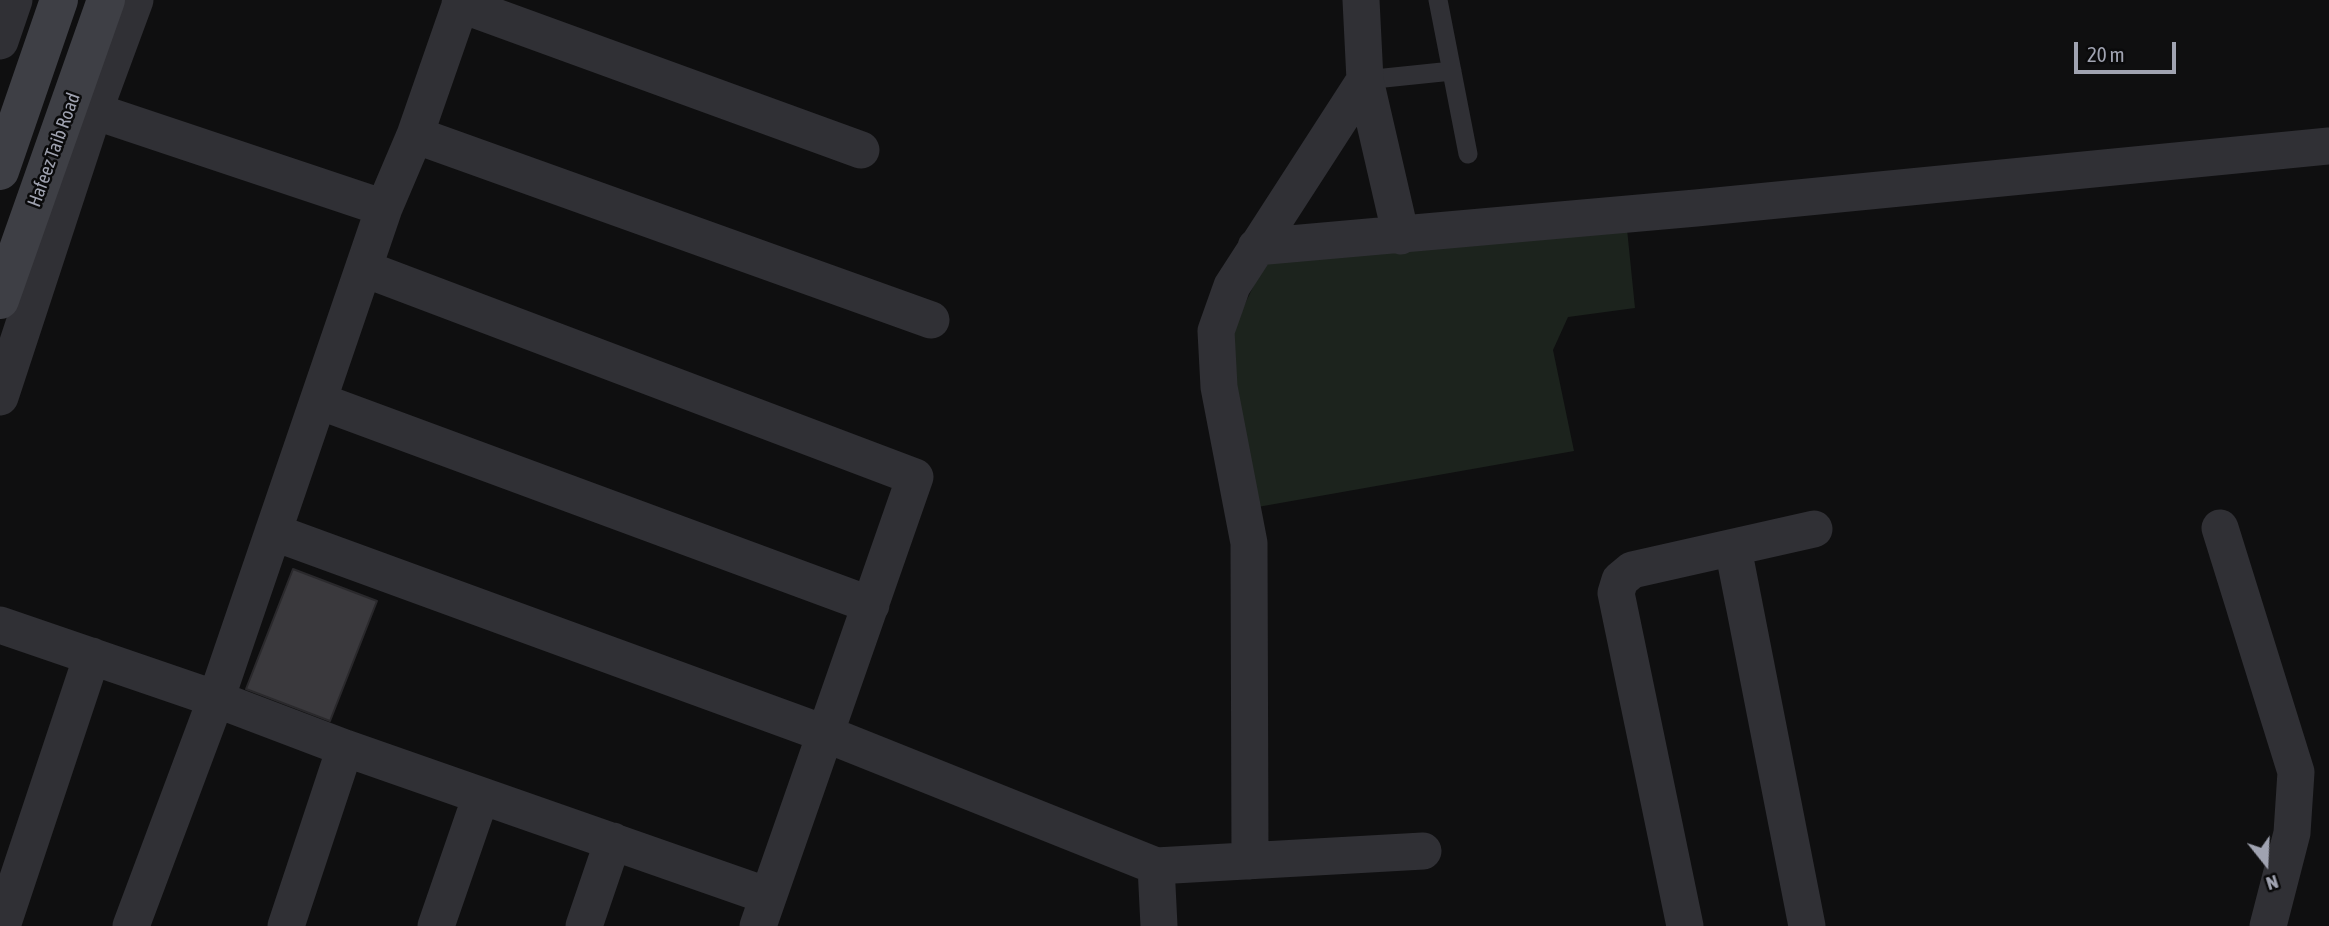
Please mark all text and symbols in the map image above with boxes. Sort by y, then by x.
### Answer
scale bar [2077,28,2178,72]
text: 20 m [2087,42,2125,66]
street label: Hafeez Taib Road [23,90,85,210]
north arrow [2231,828,2301,898]
text: N [2264,871,2281,895]

